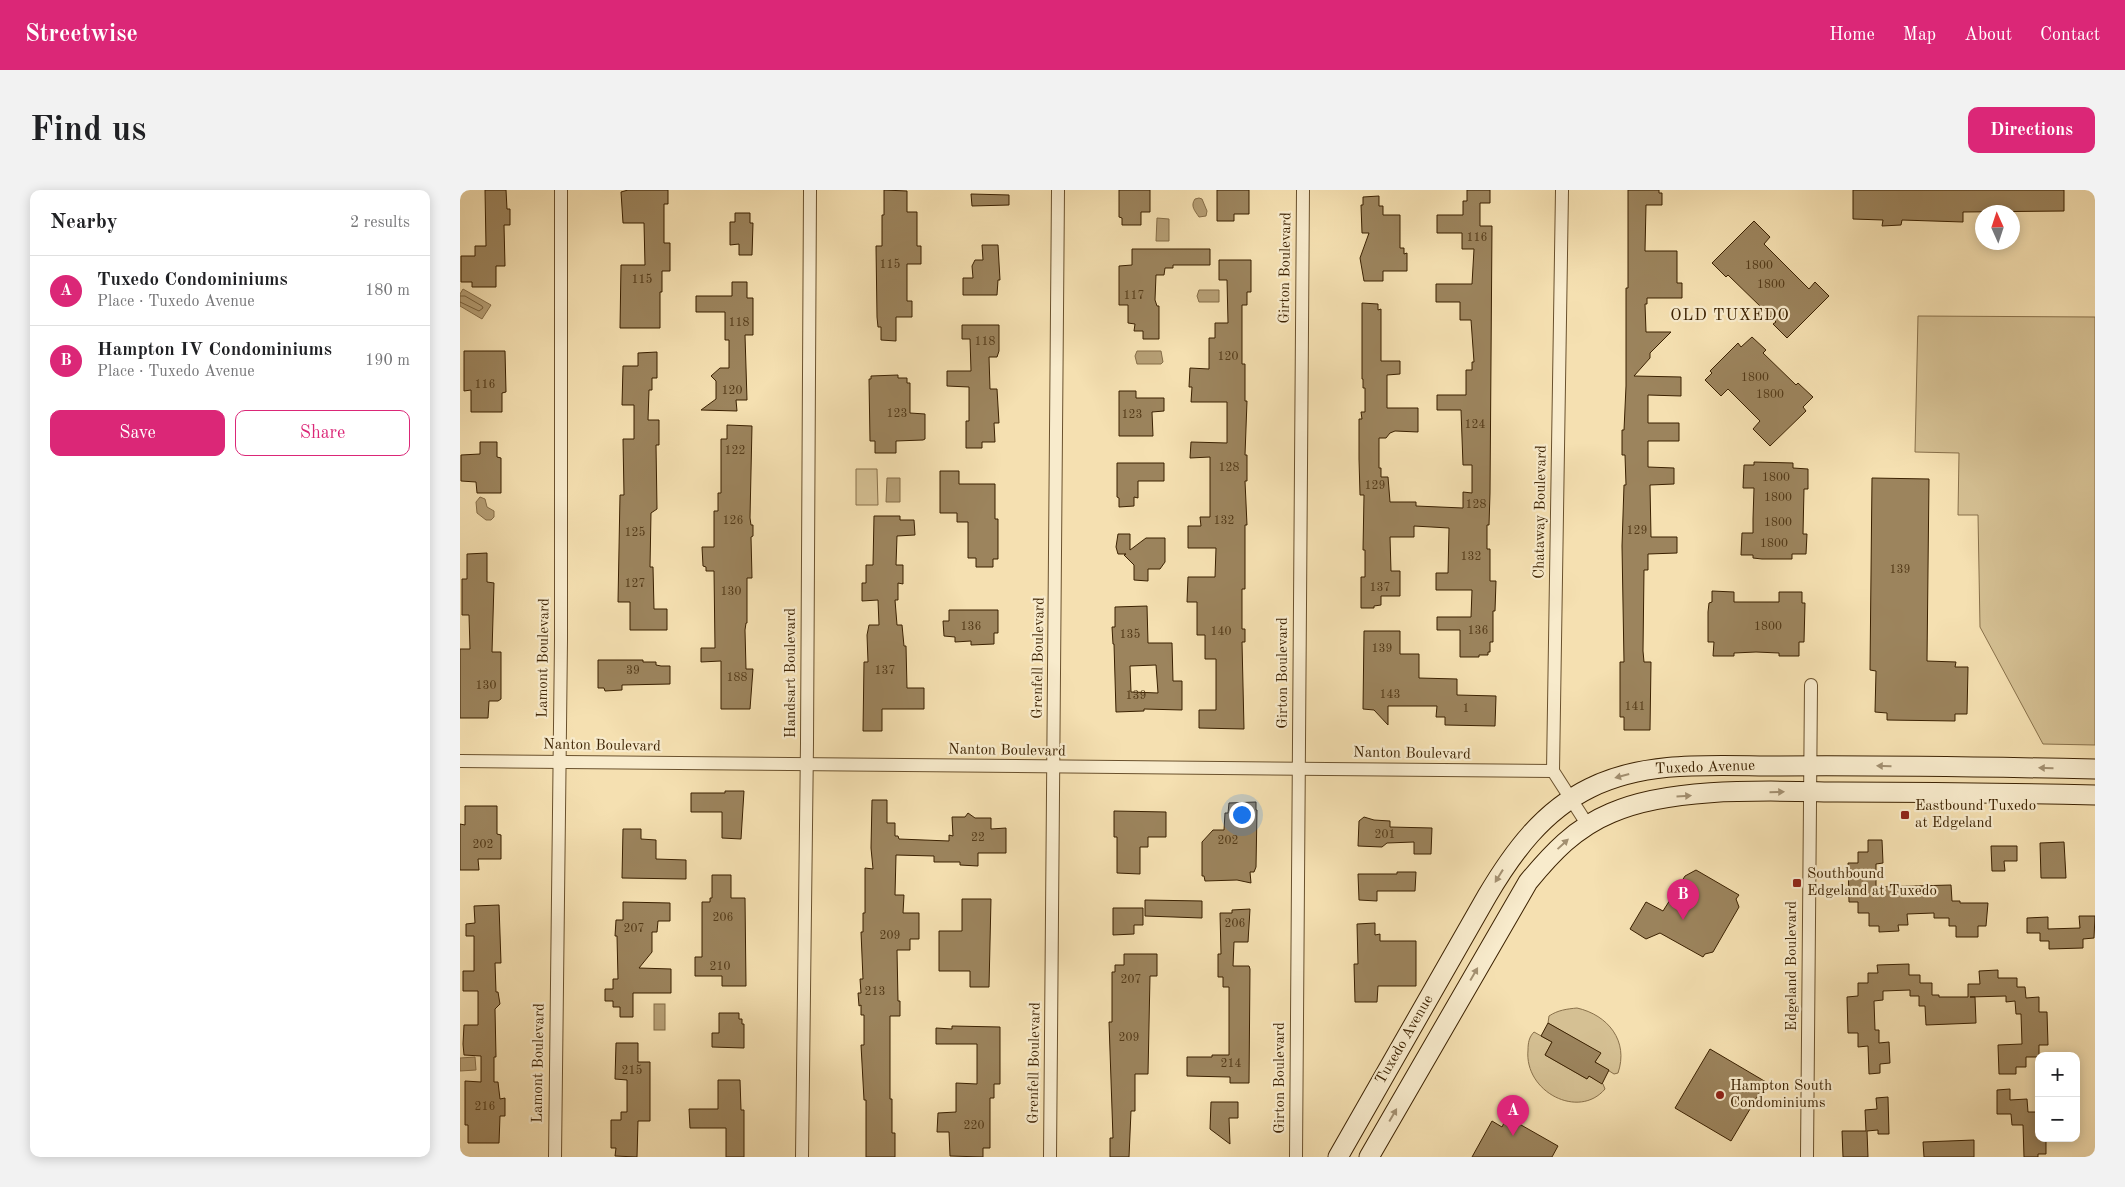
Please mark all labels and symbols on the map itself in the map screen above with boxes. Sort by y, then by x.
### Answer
north arrow [1975,205,2020,250]
street label: Girton Boulevard [1278,212,1294,324]
house number: 116 [1467,232,1487,244]
house number: 115 [880,258,900,271]
house number: 1800 [1745,260,1773,272]
house number: 115 [632,273,652,286]
house number: 1800 [1757,279,1785,291]
house number: 117 [1124,290,1144,302]
district label: OLD TUXEDO [1670,308,1790,324]
house number: 118 [729,317,749,329]
house number: 118 [975,336,995,348]
house number: 120 [1218,351,1238,363]
house number: 1800 [1741,372,1769,384]
house number: 116 [475,379,495,391]
house number: 120 [722,385,742,397]
house number: 1800 [1756,389,1784,401]
house number: 123 [887,408,907,420]
house number: 123 [1122,409,1142,421]
house number: 124 [1465,419,1485,431]
house number: 122 [725,445,745,457]
street label: Chataway Boulevard [1532,445,1550,579]
house number: 128 [1219,462,1239,474]
house number: 1800 [1762,472,1790,484]
house number: 129 [1365,480,1385,492]
house number: 1800 [1764,492,1792,504]
house number: 128 [1466,499,1486,511]
house number: 126 [723,515,743,527]
house number: 132 [1214,515,1234,527]
house number: 1800 [1764,517,1792,529]
house number: 129 [1627,525,1647,537]
house number: 125 [625,526,645,539]
house number: 1800 [1760,538,1788,550]
house number: 132 [1461,551,1481,563]
house number: 139 [1890,564,1910,576]
house number: 127 [625,578,645,590]
house number: 137 [1370,582,1390,594]
house number: 130 [721,586,741,598]
street label: Grenfell Boulevard [1030,597,1048,719]
street label: Lamont Boulevard [535,598,553,718]
street label: Handsart Boulevard [784,608,799,738]
street label: Girton Boulevard [1276,617,1291,729]
house number: 136 [961,621,981,633]
house number: 1800 [1754,621,1782,633]
house number: 136 [1468,625,1488,637]
house number: 140 [1211,626,1231,638]
house number: 135 [1120,628,1140,641]
house number: 139 [1372,643,1392,655]
house number: 39 [626,665,640,677]
house number: 137 [875,665,895,677]
house number: 188 [727,672,747,684]
house number: 130 [476,680,496,692]
house number: 143 [1380,689,1400,701]
house number: 139 [1126,690,1146,702]
house number: 141 [1625,701,1645,713]
house number: 1 [1463,703,1469,715]
street label: Nanton Boulevard [543,737,661,755]
street label: Nanton Boulevard [948,742,1066,760]
street label: Nanton Boulevard [1353,745,1471,763]
street label: Tuxedo Avenue [1655,759,1755,777]
one-way arrow [1876,762,1892,770]
one-way arrow [2038,764,2054,772]
one-way arrow [1614,772,1629,780]
one-way arrow [1770,788,1786,796]
one-way arrow [1676,791,1692,799]
place label: Eastbound Tuxedo at Edgeland [1915,799,2036,831]
your location [1229,802,1255,828]
marker: Eastbound Tuxedo at Edgeland [1899,809,1911,821]
house number: 201 [1375,829,1395,841]
house number: 22 [971,832,985,844]
house number: 202 [1218,835,1238,847]
one-way arrow [1557,838,1569,849]
house number: 202 [473,839,493,851]
place label: Southbound Edgeland at Tuxedo [1807,867,1937,899]
one-way arrow [1494,869,1504,882]
marker: Southbound Edgeland at Tuxedo [1791,877,1803,889]
pin: B [1667,879,1699,920]
street label: Edgeland Boulevard [1785,901,1800,1031]
house number: 206 [713,912,733,924]
house number: 206 [1225,918,1245,930]
house number: 207 [624,923,644,935]
house number: 209 [880,930,900,942]
house number: 210 [710,961,730,973]
one-way arrow [1470,966,1478,981]
house number: 207 [1121,974,1141,986]
house number: 213 [865,986,885,998]
street label: Tuxedo Avenue [1373,993,1437,1087]
street label: Grenfell Boulevard [1026,1002,1044,1124]
street label: Lamont Boulevard [530,1003,548,1123]
street label: Girton Boulevard [1273,1022,1288,1134]
house number: 209 [1119,1032,1139,1044]
house number: 214 [1221,1058,1241,1070]
house number: 215 [622,1064,642,1077]
place label: Hampton South Condominiums [1730,1079,1832,1111]
marker: Hampton South Condominiums [1714,1089,1726,1101]
pin: A [1497,1095,1529,1136]
house number: 216 [475,1101,495,1113]
one-way arrow [1389,1108,1398,1121]
house number: 220 [964,1120,984,1132]

